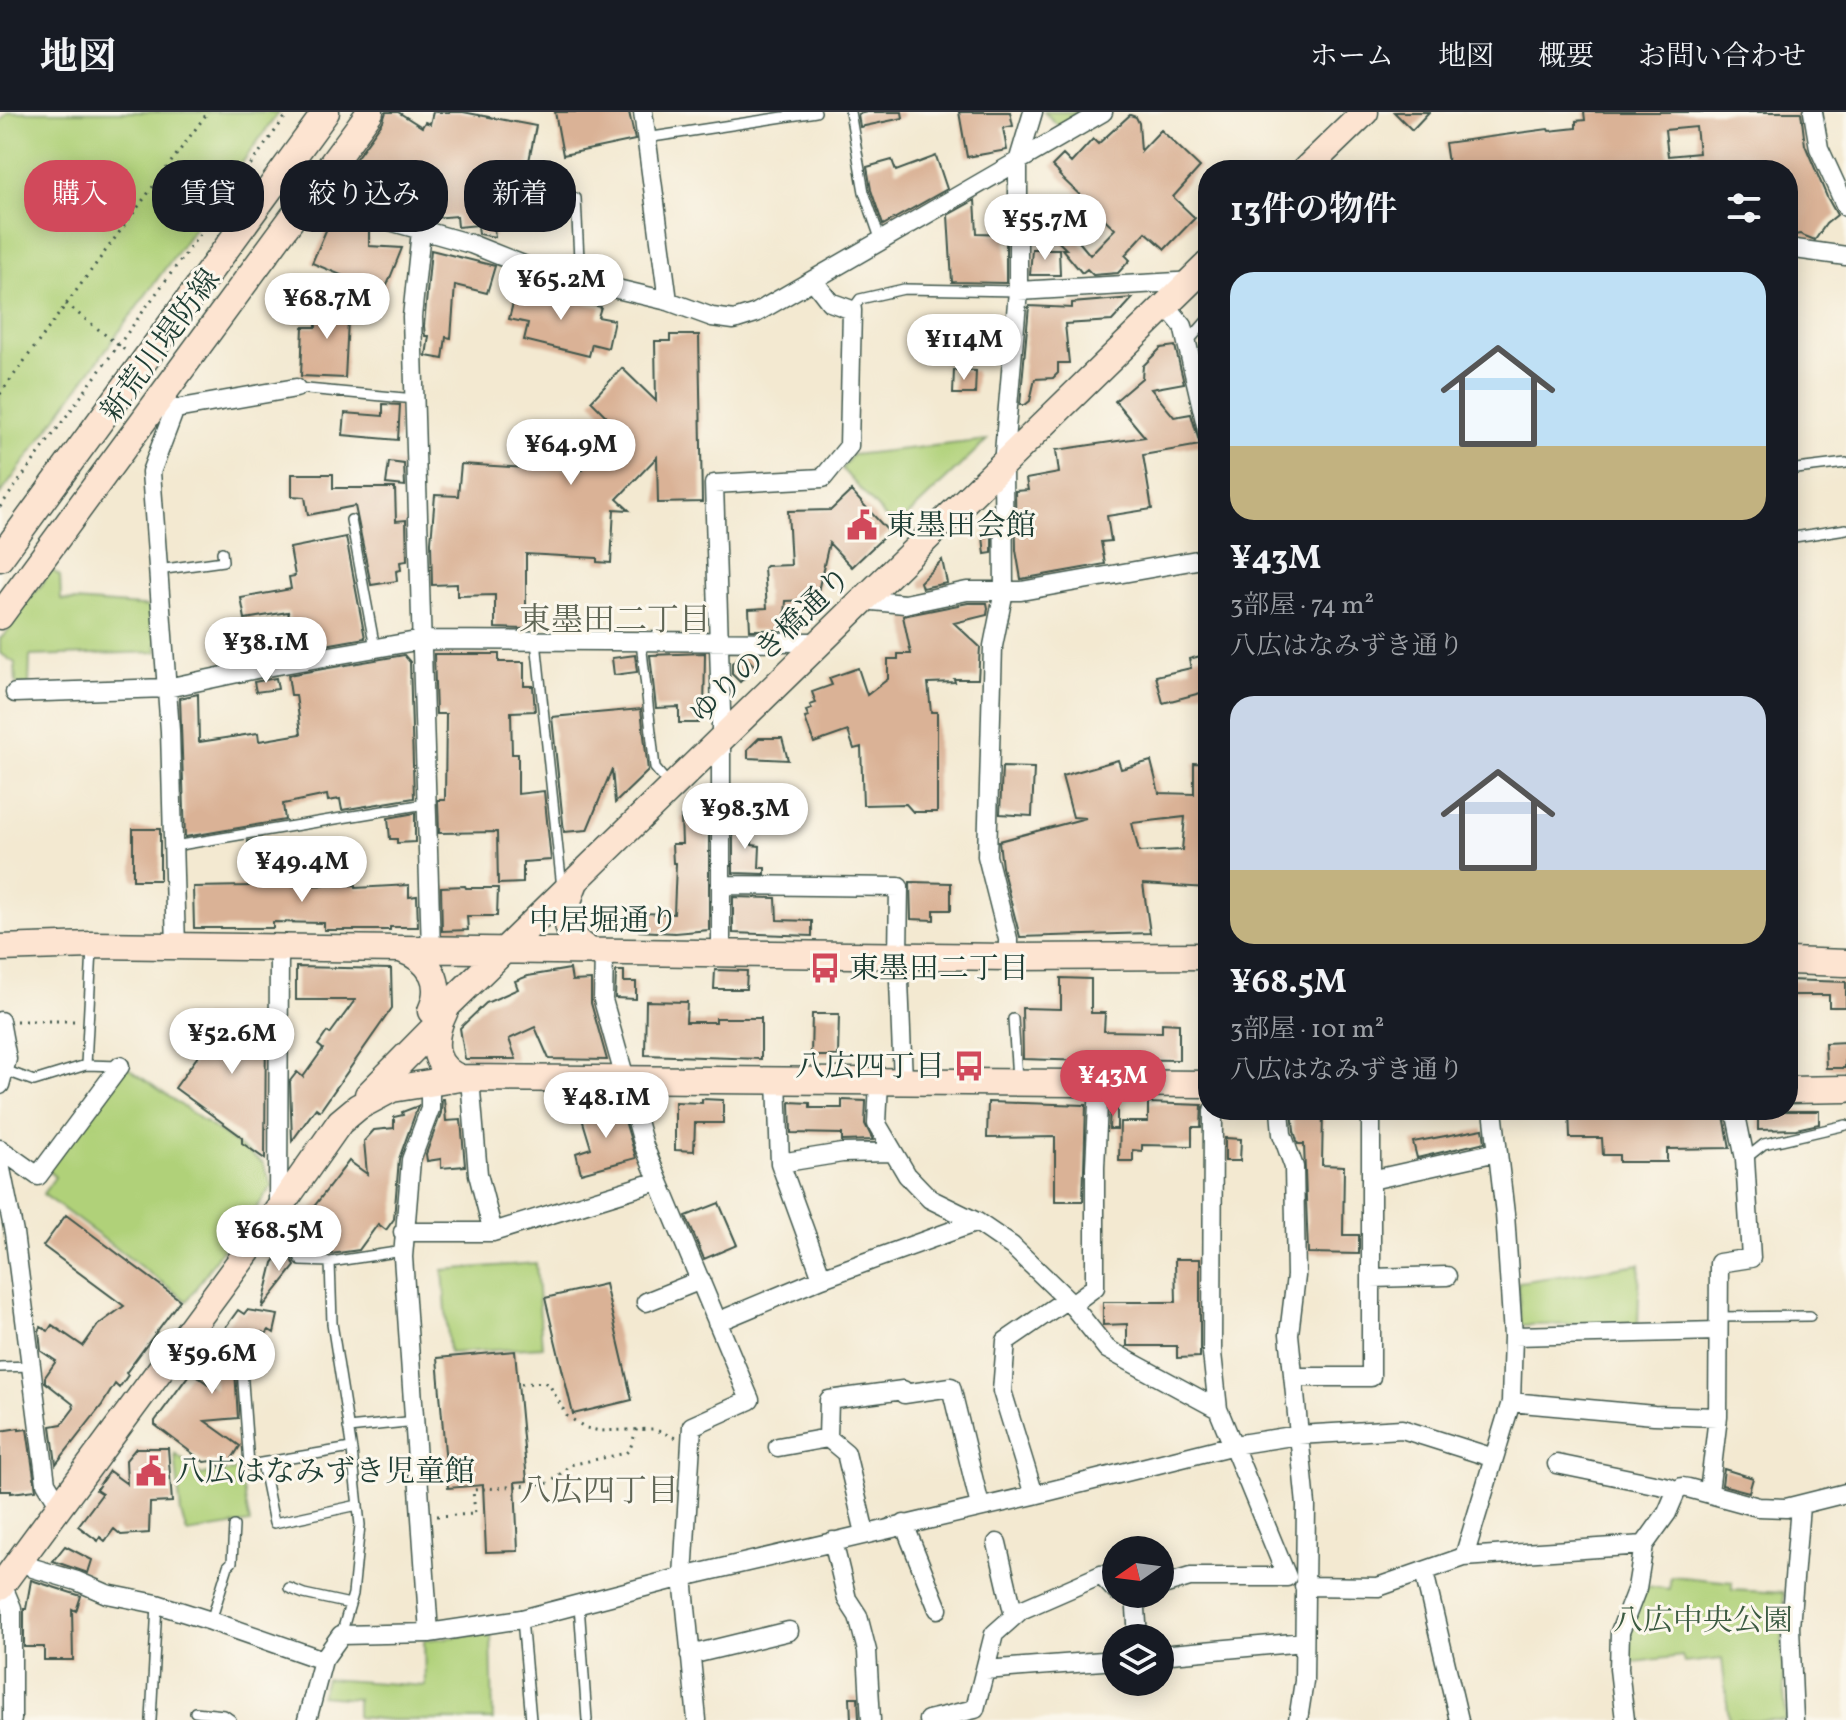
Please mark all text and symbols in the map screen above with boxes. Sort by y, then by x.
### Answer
text: 地図 [40,33,116,86]
text: ホーム [1310,38,1394,77]
text: 地図 [1438,38,1494,77]
text: 概要 [1538,38,1594,77]
text: お問い合わせ [1638,38,1806,77]
chip: 購入 [24,160,136,232]
chip: 賃貸 [152,160,264,232]
chip: 絞り込み [280,160,448,232]
chip: 新着 [464,160,576,232]
icon: filters [1722,186,1766,230]
text: 13件の物件 [1230,188,1397,235]
pin: ¥55.7M [980,194,1110,262]
text: ¥55.7M [1002,202,1088,238]
pin: ¥65.2M [496,254,626,322]
street label: 新荒川堤防線 [92,261,232,431]
text: ¥65.2M [516,262,606,298]
pin: ¥68.7M [262,273,392,341]
text: ¥68.7M [283,281,371,317]
pin: ¥114M [908,314,1020,382]
text: ¥114M [925,322,1003,358]
icon: home [1426,324,1570,468]
pin: ¥64.9M [506,419,636,487]
text: ¥64.9M [525,427,617,463]
place label: 東墨田会館 [886,506,1036,548]
public building icon: 東墨田会館 [845,508,879,542]
text: ¥43M [1230,536,1321,583]
street label: ゆりのき橋通り [681,558,862,734]
text: 3部屋 · 74 m² [1230,588,1374,624]
district label: 東墨田二丁目 [519,600,711,644]
pin: ¥38.1M [201,617,331,685]
text: ¥38.1M [223,625,309,661]
text: 八広はなみずき通り [1230,629,1464,665]
icon: home [1426,748,1570,892]
pin: ¥98.3M [680,783,810,851]
text: ¥98.3M [700,791,790,827]
pin: ¥49.4M [237,836,367,904]
text: ¥49.4M [255,844,349,880]
street label: 中居堀通り [529,901,679,943]
place label: 東墨田二丁目 [849,949,1029,991]
bus stop icon: 東墨田二丁目 [808,951,842,985]
text: ¥68.5M [1230,960,1347,1007]
pin: ¥52.6M [167,1008,297,1076]
text: 3部屋 · 101 m² [1230,1012,1384,1048]
text: ¥52.6M [187,1016,277,1052]
place label: 八広四丁目 [795,1047,945,1089]
bus stop icon: 八広四丁目 [952,1049,986,1083]
pin: ¥43M [1066,1050,1160,1118]
text: 八広はなみずき通り [1230,1053,1464,1089]
text: ¥43M [1078,1058,1148,1094]
pin: ¥48.1M [541,1072,671,1140]
text: ¥48.1M [562,1080,650,1116]
pin: ¥68.5M [214,1205,344,1273]
text: ¥68.5M [234,1213,324,1249]
pin: ¥59.6M [147,1328,277,1396]
text: ¥59.6M [167,1336,257,1372]
place label: 八広はなみずき児童館 [175,1452,475,1494]
public building icon: 八広はなみずき児童館 [134,1454,168,1488]
district label: 八広四丁目 [519,1471,679,1515]
north arrow [1102,1536,1174,1608]
map controls [1102,1536,1174,1696]
park label: 八広中央公園 [1613,1601,1793,1643]
button: layers [1102,1624,1174,1696]

